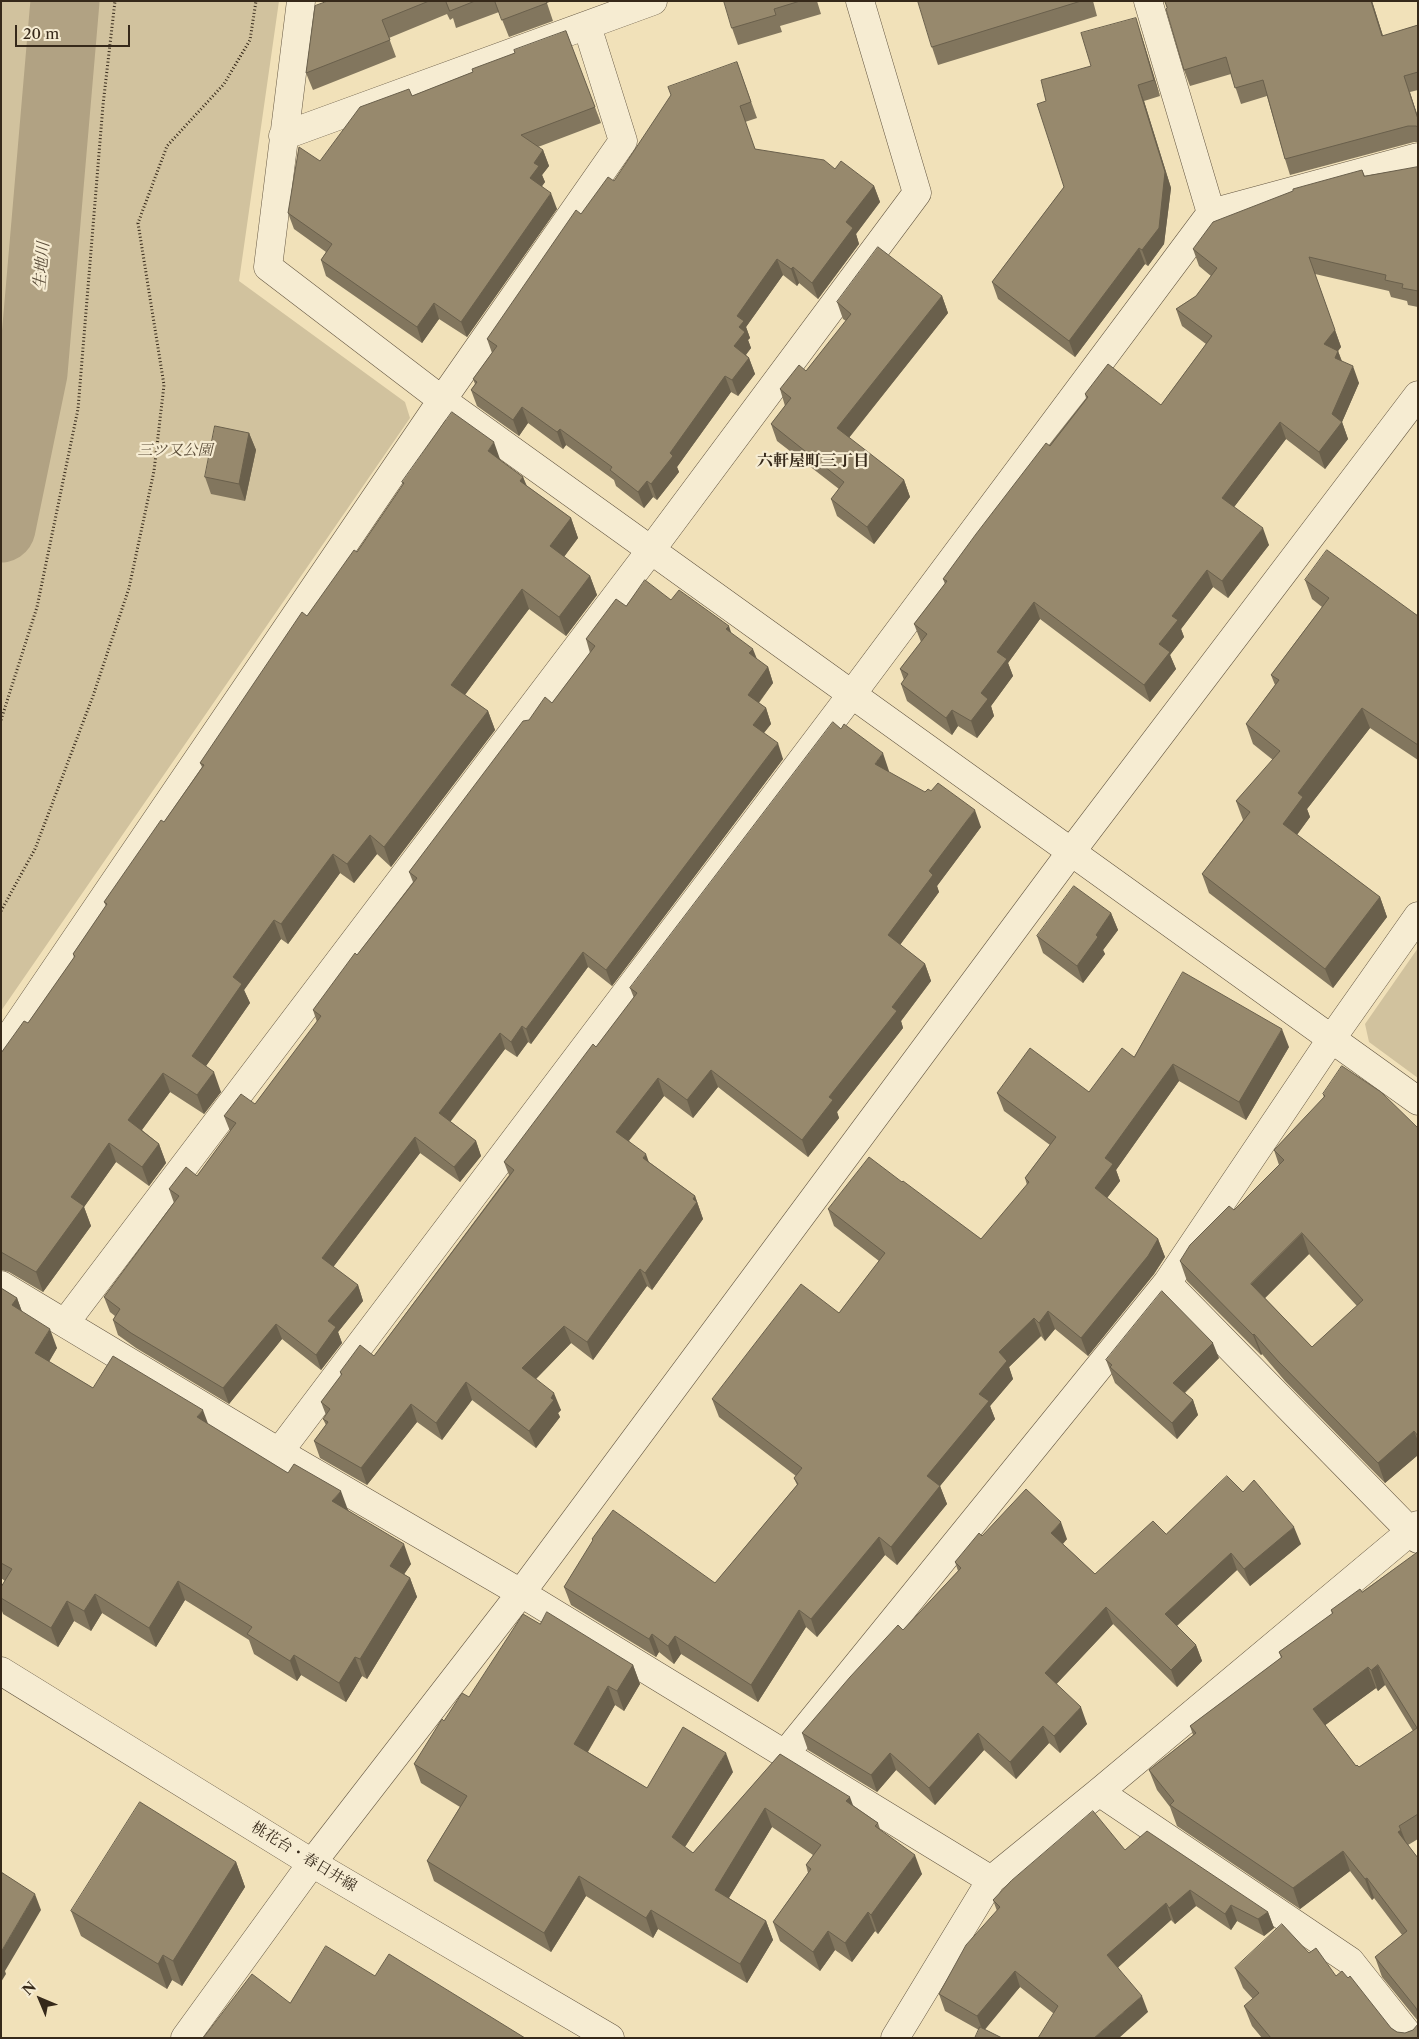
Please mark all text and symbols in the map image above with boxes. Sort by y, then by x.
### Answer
scale bar [18,15,132,47]
text: 20 m [23,24,59,43]
water label: 生地川 [30,241,54,291]
park label: 三ツ又公園 [138,442,212,460]
district label: 六軒屋町三丁目 [757,451,869,471]
street label: 桃花台・春日井線 [248,1818,360,1896]
north arrow [15,1974,65,2024]
text: N [19,1978,40,1999]

